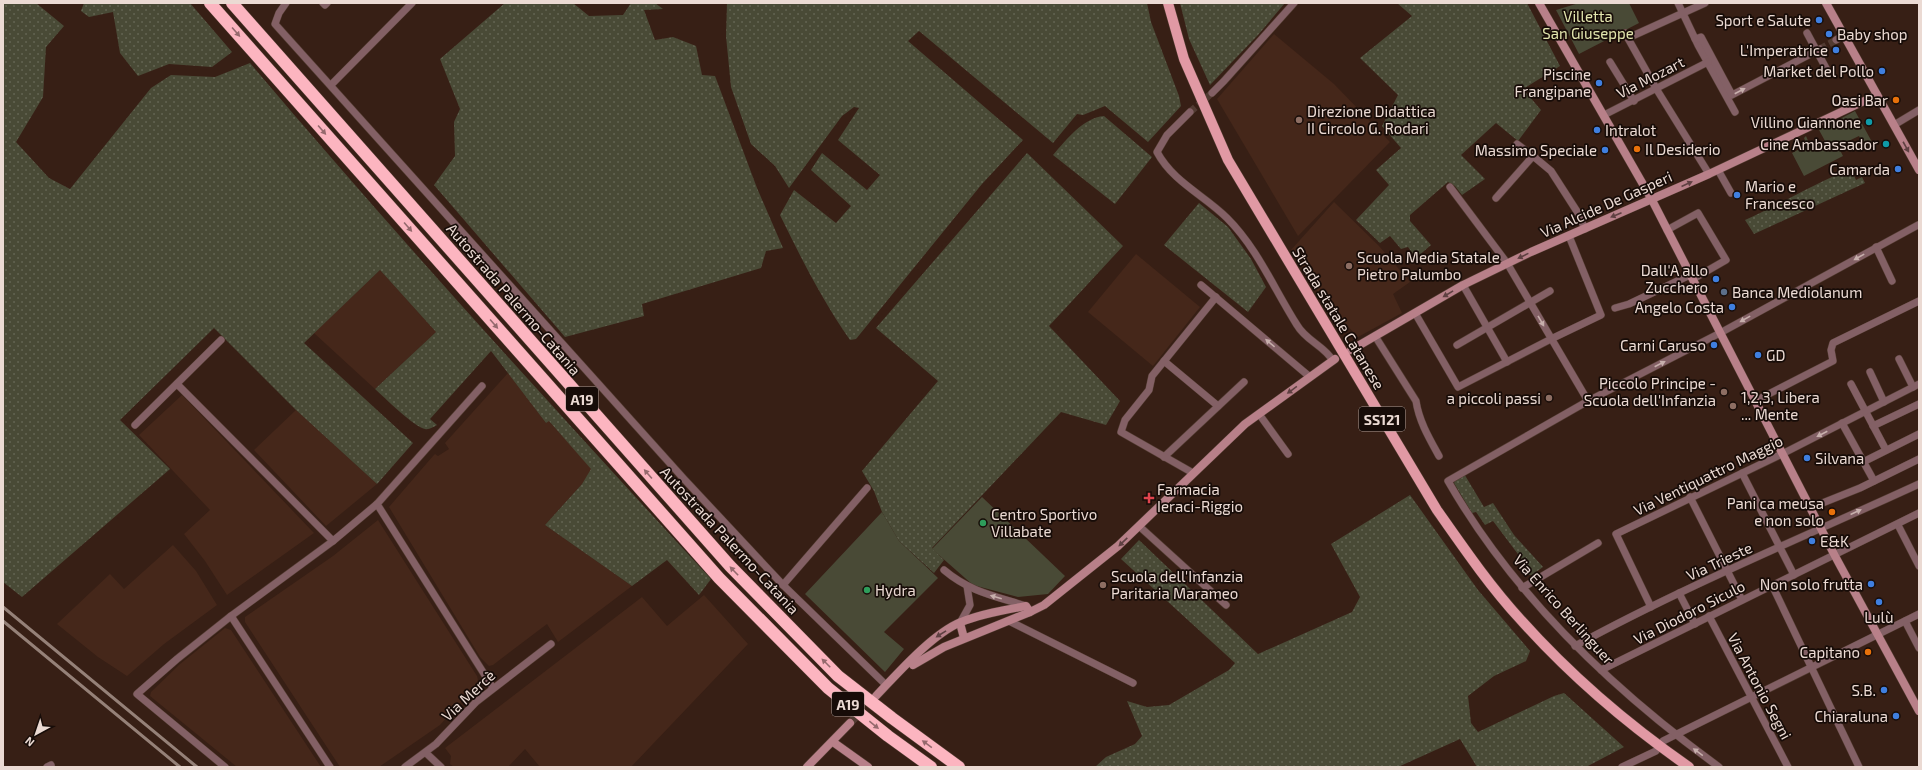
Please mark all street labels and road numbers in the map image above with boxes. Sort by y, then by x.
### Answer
street label: Via Mozart [1613,52,1687,102]
street label: Via Alcide De Gasperi [1537,167,1675,241]
street label: Autostrada Palermo-Catania [443,219,585,379]
street label: Strada statale Catanese [1289,243,1389,393]
road number: A19 [566,387,598,411]
road number: SS121 [1359,407,1405,431]
street label: Via Ventiquattro Maggio [1631,431,1785,519]
street label: Autostrada Palermo-Catania [657,462,803,618]
street label: Via Trieste [1683,538,1755,584]
street label: Via Enrico Berlinguer [1510,550,1618,668]
street label: Via Diodoro Siculo [1630,576,1748,648]
street label: Via Antonio Segni [1724,630,1796,742]
street label: Via Mercè [437,666,499,724]
road number: A19 [832,692,864,716]

